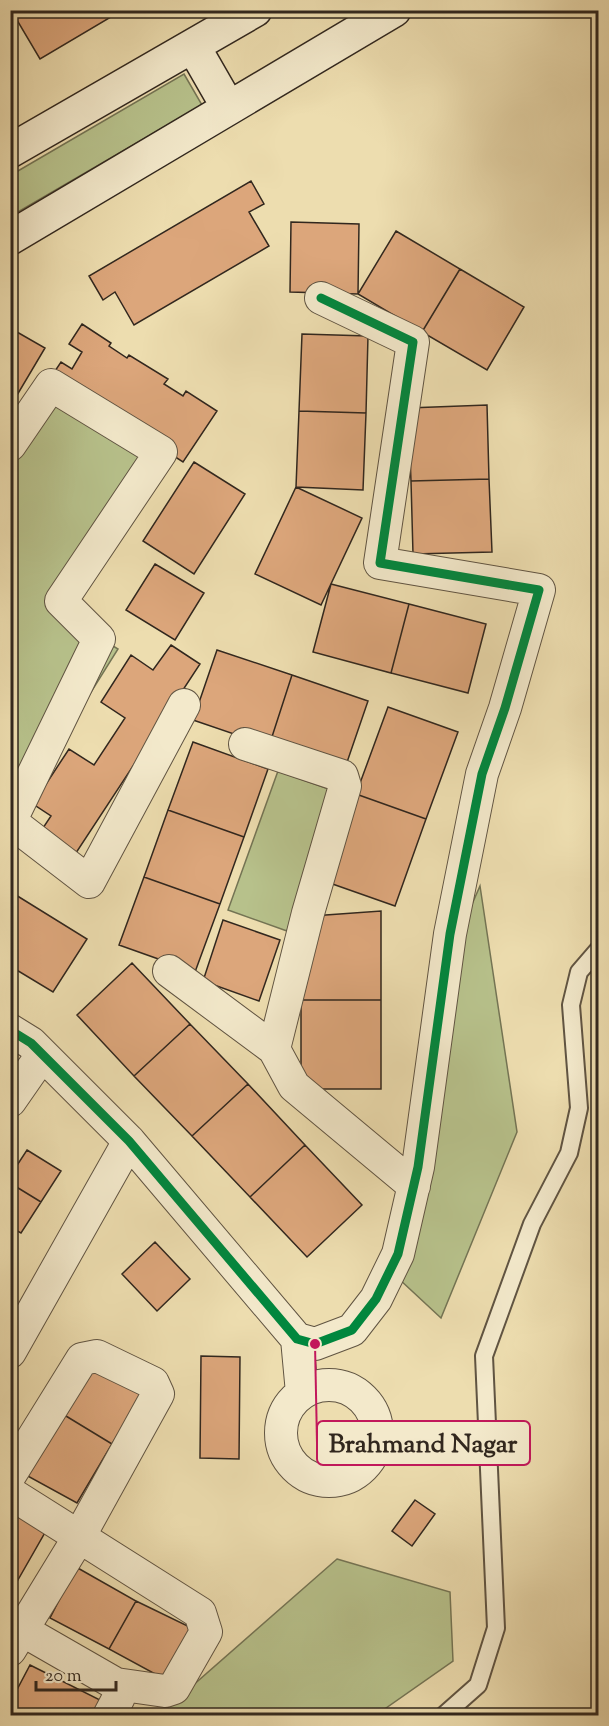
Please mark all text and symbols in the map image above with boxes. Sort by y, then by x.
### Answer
callout: Brahmand Nagar [317,1421,530,1465]
text: Brahmand Nagar [329,1427,517,1464]
scale bar [36,1654,116,1692]
text: 20 m [45,1664,82,1690]

